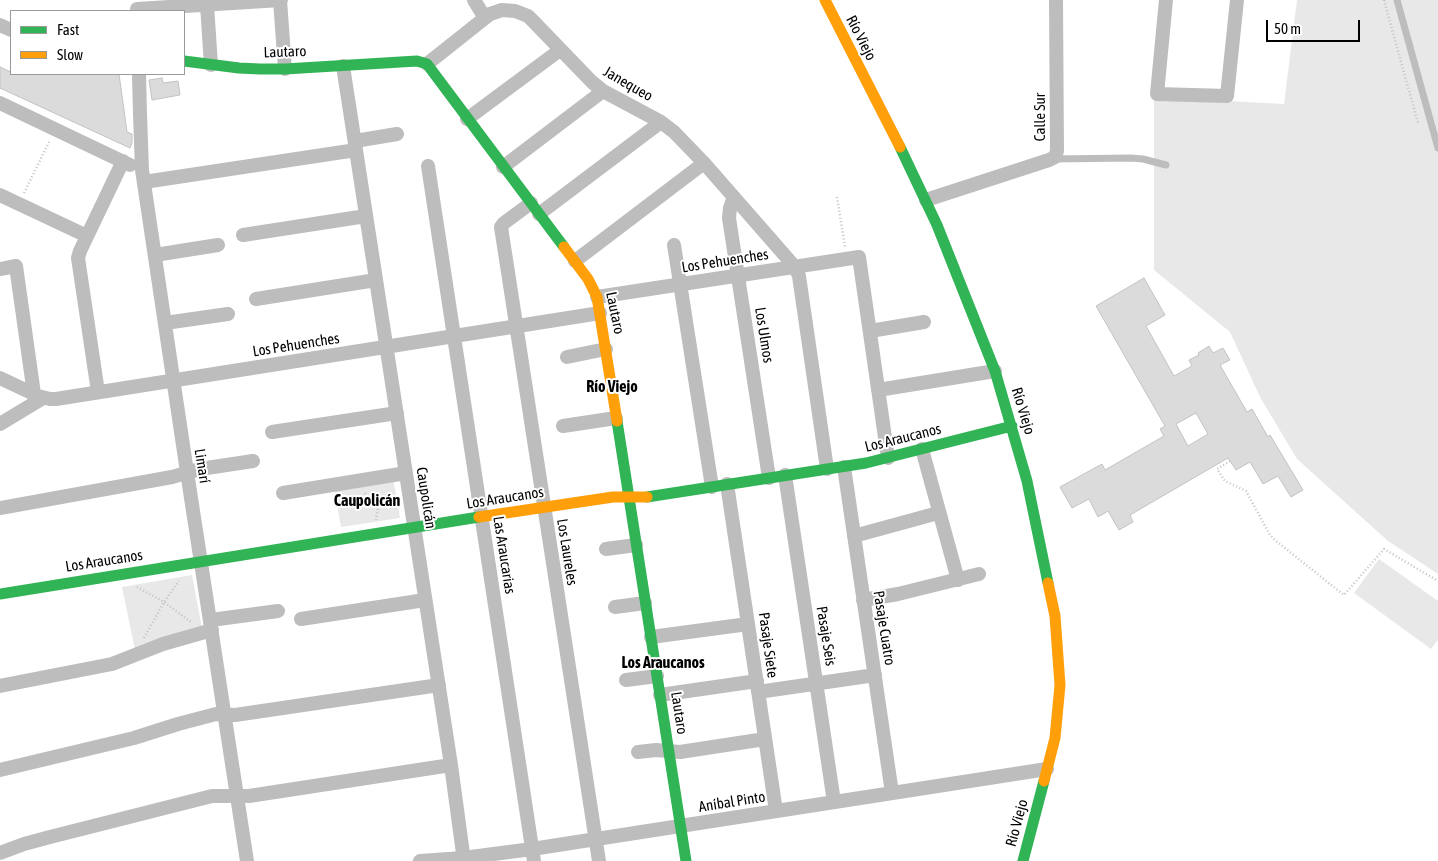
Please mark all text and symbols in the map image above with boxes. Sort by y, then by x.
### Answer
legend [10,10,185,75]
scale bar [1268,10,1362,42]
street label: Río Viejo [842,12,880,64]
text: 50 m [1274,20,1301,37]
text: Fast [57,21,79,38]
street label: Lautaro [263,42,307,62]
text: Slow [57,46,83,63]
street label: Janequeo [600,63,656,105]
street label: Calle Sur [1031,93,1049,141]
street label: Los Pehuenches [680,245,770,277]
street label: Lautaro [602,290,628,336]
street label: Los Ulmos [751,306,777,364]
street label: Los Pehuenches [251,329,341,361]
district label: Río Viejo [586,377,638,397]
street label: Río Viejo [1007,385,1039,437]
street label: Los Araucanos [863,420,943,456]
street label: Limarí [190,447,214,485]
street label: Caupolicán [412,466,440,530]
street label: Los Araucanos [465,483,545,513]
district label: Caupolicán [334,491,400,511]
street label: Las Araucarias [489,515,519,595]
street label: Los Laureles [553,517,581,587]
street label: Los Araucanos [64,546,144,576]
street label: Pasaje Cuatro [869,589,899,667]
street label: Pasaje Seis [812,605,840,667]
street label: Pasaje Siete [754,611,782,679]
district label: Los Araucanos [621,653,705,673]
street label: Lautaro [667,690,691,736]
street label: Aníbal Pinto [697,788,767,816]
street label: Río Viejo [1002,797,1032,849]

